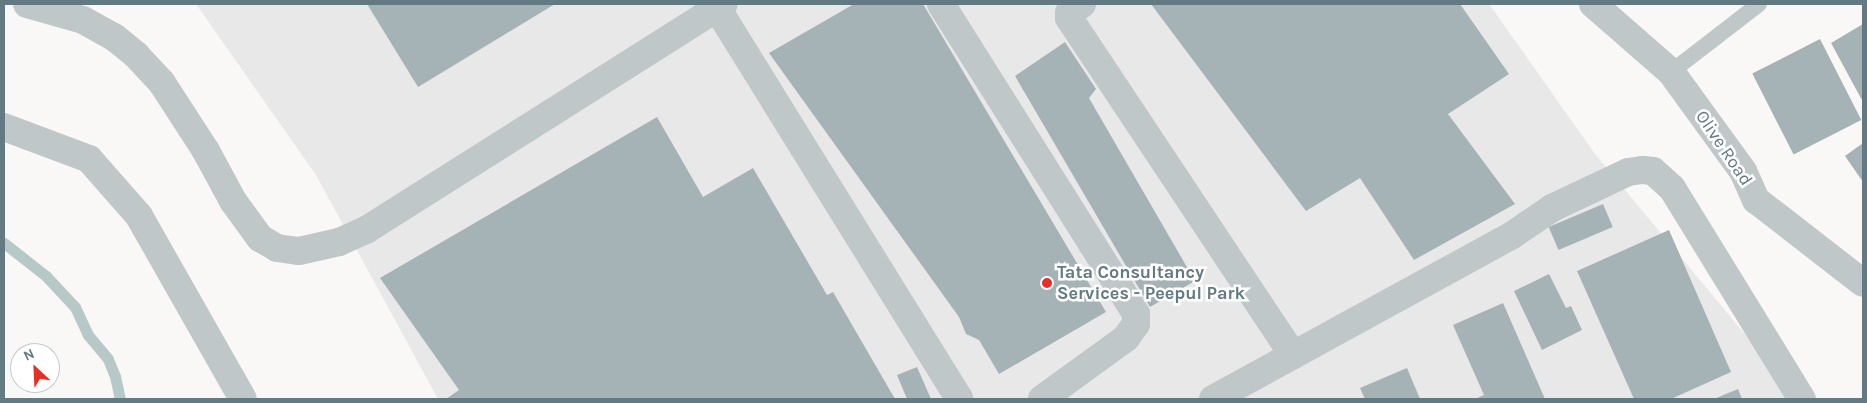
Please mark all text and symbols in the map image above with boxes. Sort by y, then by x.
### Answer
street label: Olive Road [1691,106,1757,190]
place label: Tata Consultancy Services - Peepul Park [1057,262,1245,304]
marker: Tata Consultancy Services - Peepul Park [1041,277,1053,289]
north arrow [10,343,60,393]
text: N [21,345,37,365]

